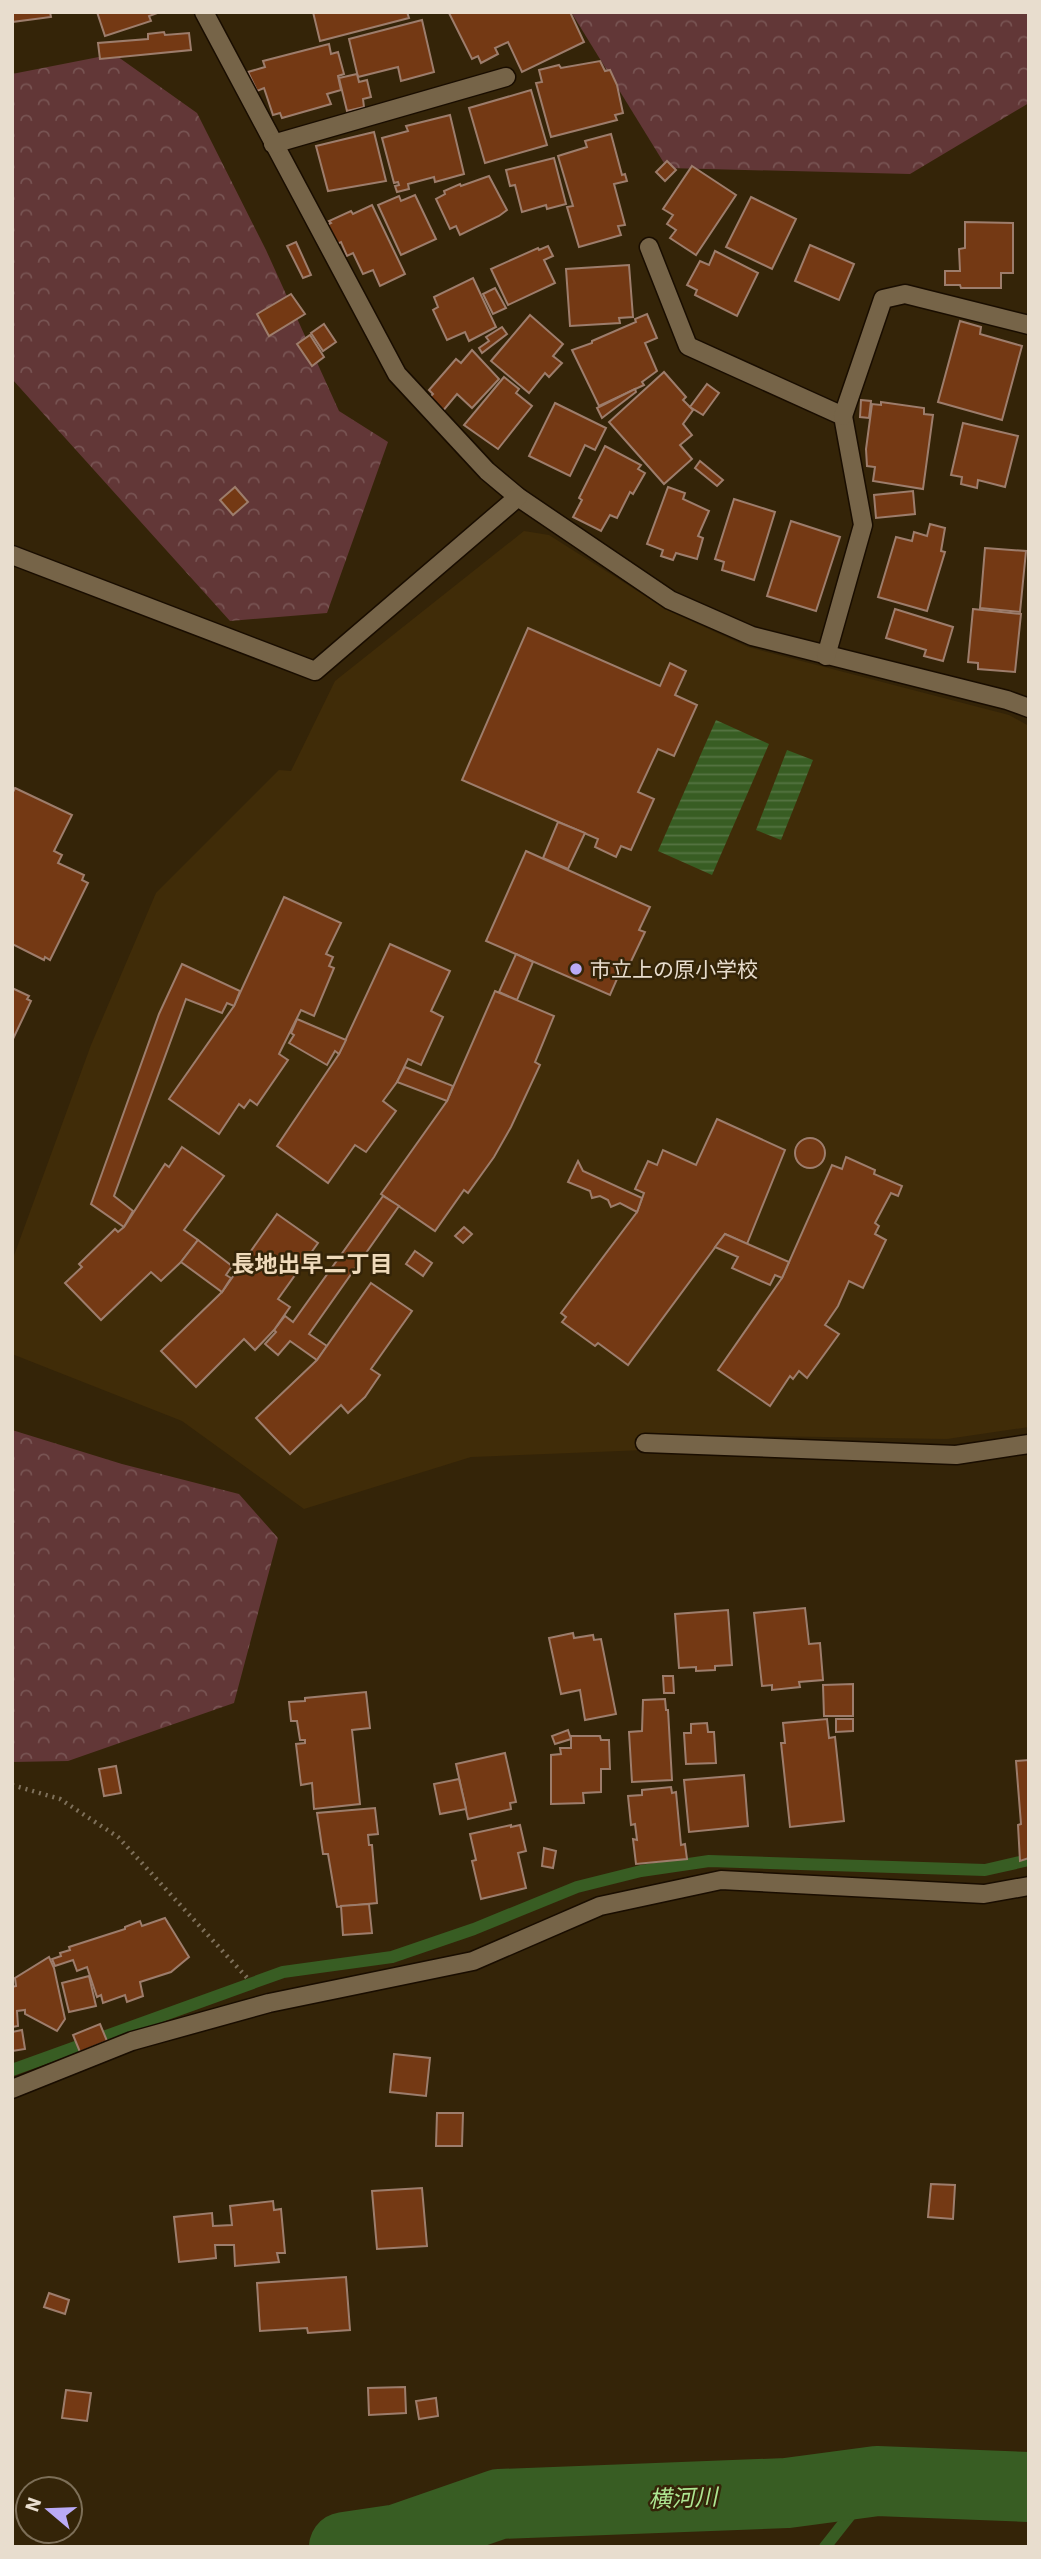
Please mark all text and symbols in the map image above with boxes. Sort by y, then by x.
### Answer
place label: 市立上の原小学校 [590,955,758,983]
marker: 市立上の原小学校 [568,961,584,977]
district label: 長地出早二丁目 [232,1248,393,1278]
north arrow [14,2475,84,2545]
water label: 横河川 [648,2481,721,2513]
text: N [19,2494,47,2515]

